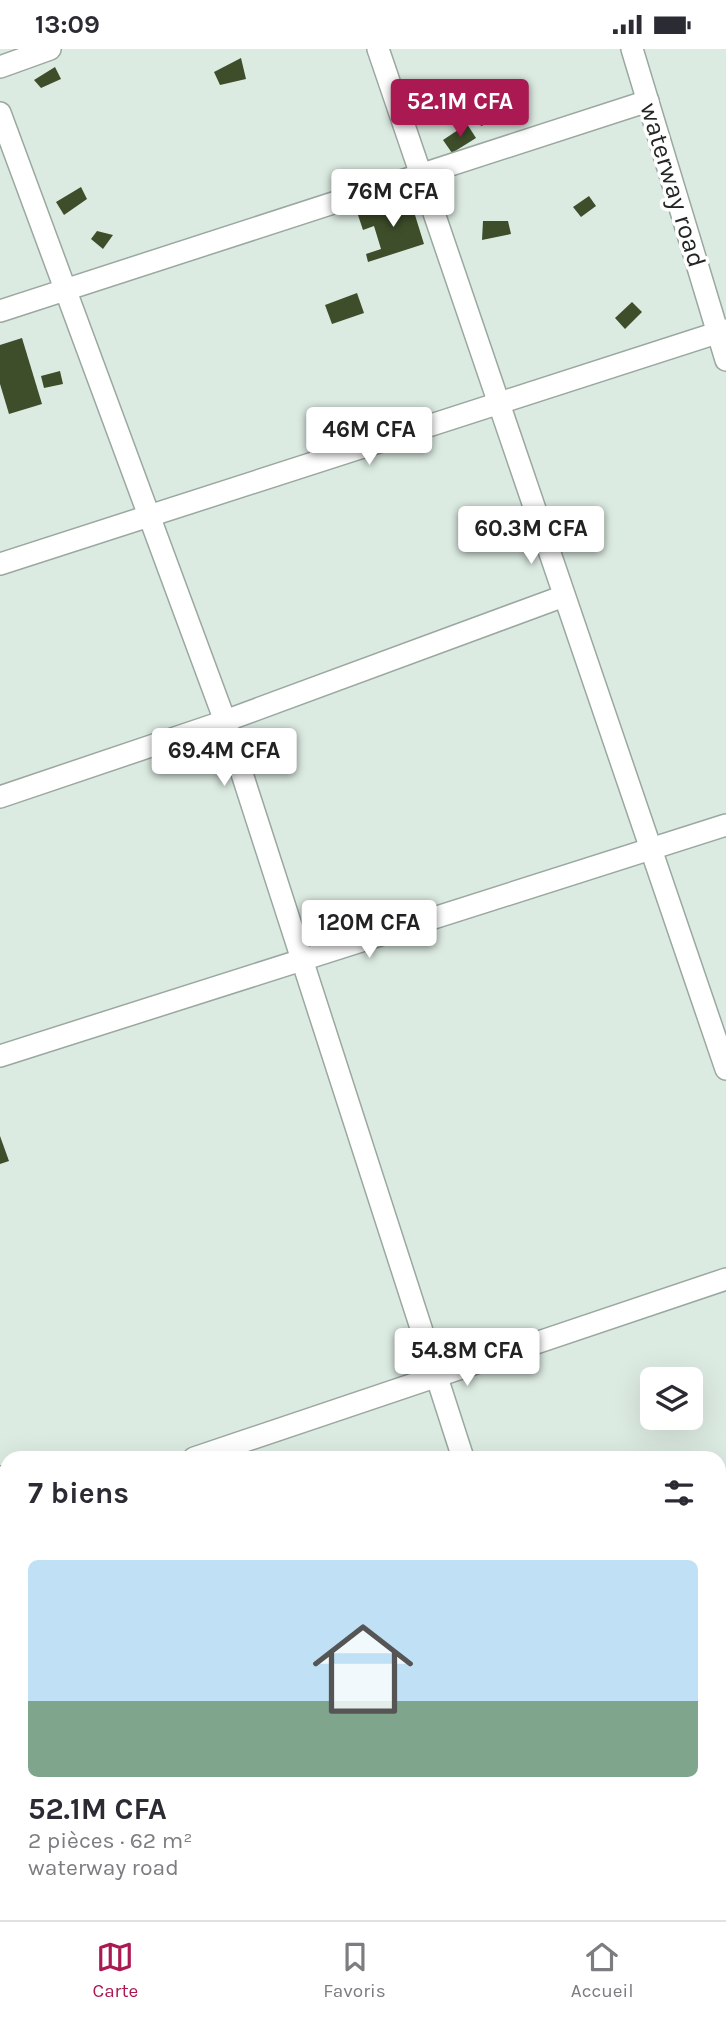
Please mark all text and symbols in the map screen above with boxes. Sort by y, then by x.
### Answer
text: 13:09 [35,9,100,40]
pin: 52.1M CFA [380,80,540,139]
text: 52.1M CFA [407,88,513,115]
street label: waterway road [633,99,713,271]
pin: 76M CFA [328,169,458,229]
text: 76M CFA [347,178,439,205]
pin: 46M CFA [304,407,434,467]
text: 46M CFA [322,416,416,443]
pin: 60.3M CFA [451,507,611,566]
text: 60.3M CFA [474,515,588,542]
pin: 69.4M CFA [144,729,304,788]
text: 69.4M CFA [168,737,280,764]
pin: 120M CFA [297,901,441,960]
text: 120M CFA [318,909,420,936]
pin: 54.8M CFA [387,1329,547,1388]
text: 54.8M CFA [411,1337,523,1364]
map controls [640,1367,703,1430]
button: layers [640,1367,703,1430]
icon: filters [660,1474,698,1512]
text: 7 biens [28,1475,129,1511]
icon: home [300,1606,426,1732]
text: 52.1M CFA [28,1791,167,1827]
text: 2 pièces · 62 m² [28,1827,192,1854]
text: waterway road [28,1854,179,1881]
tab: Carte [92,1938,138,2002]
tab: Favoris [323,1938,386,2002]
tab: Accueil [571,1938,634,2002]

